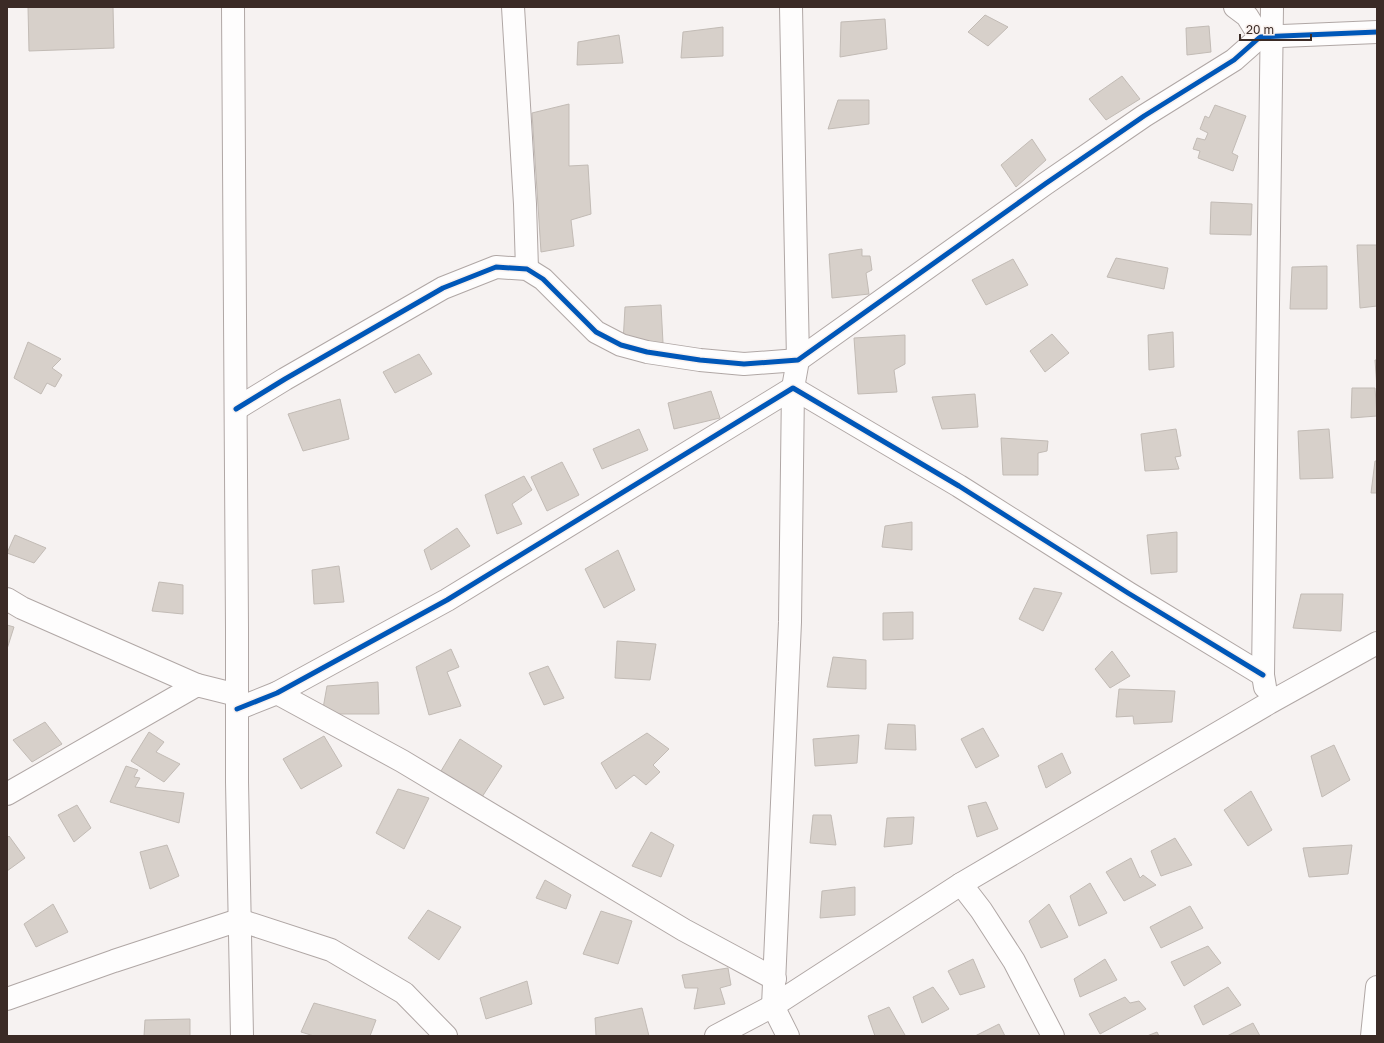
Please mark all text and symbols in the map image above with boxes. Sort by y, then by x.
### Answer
scale bar [1240,16,1311,42]
text: 20 m [1246,22,1274,37]

